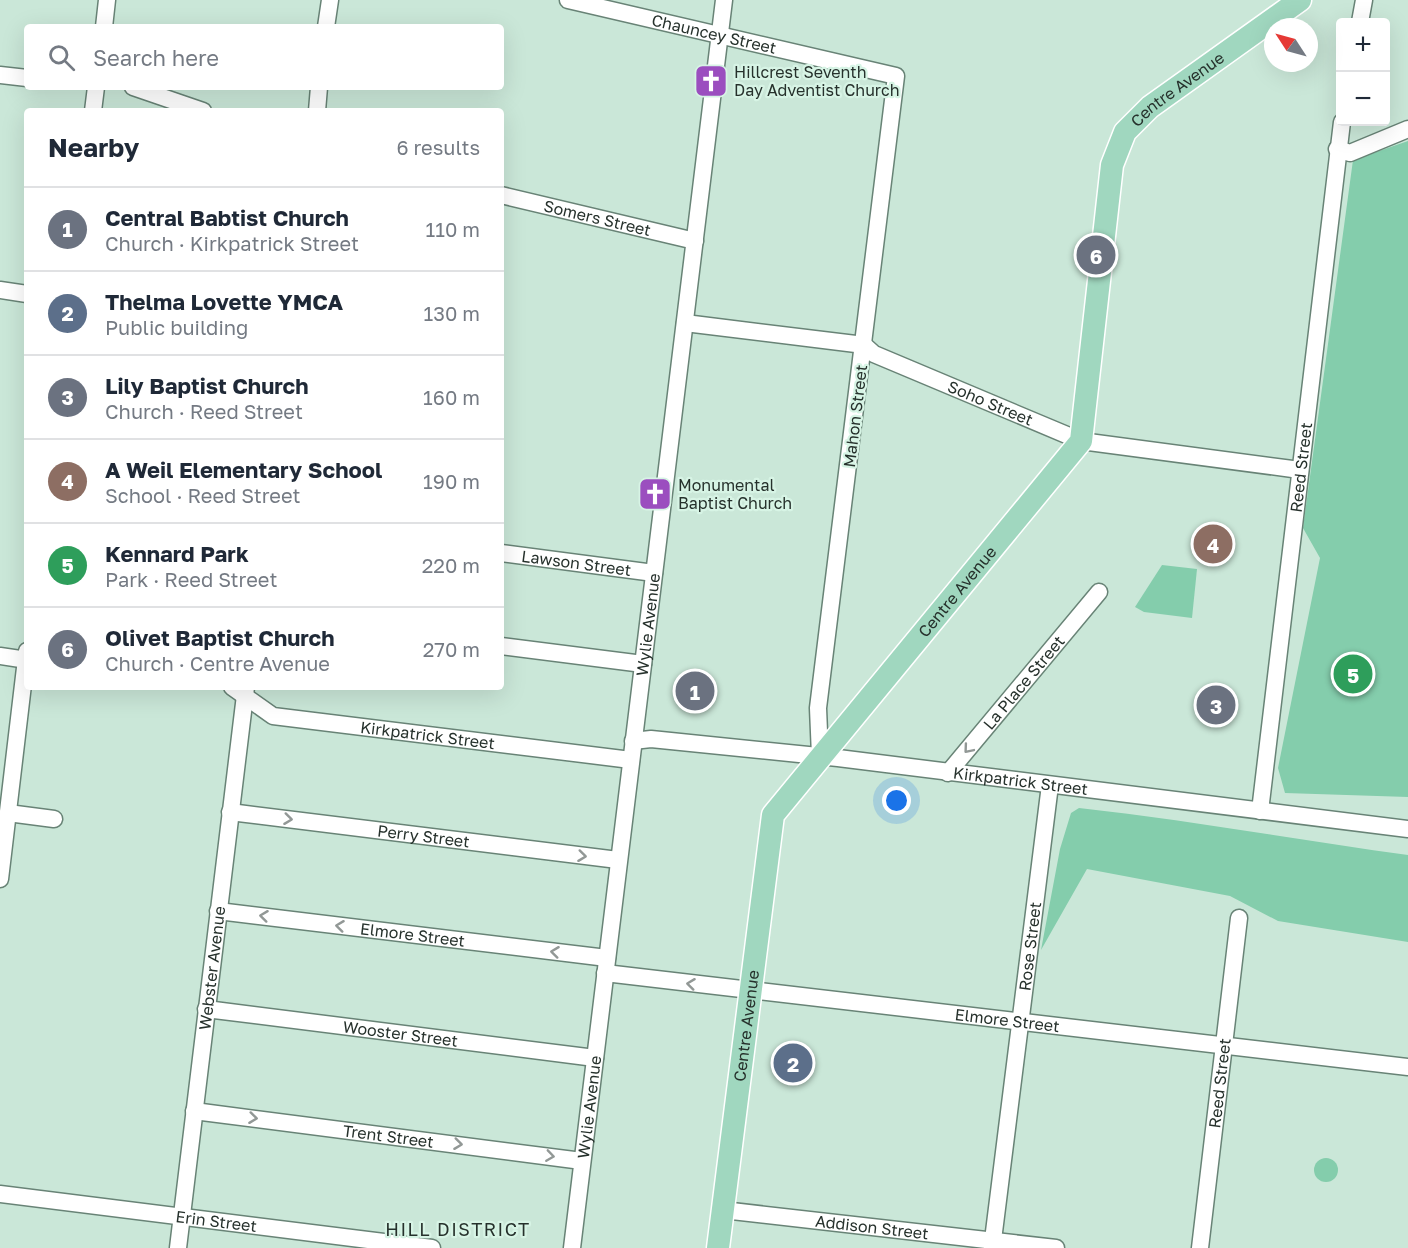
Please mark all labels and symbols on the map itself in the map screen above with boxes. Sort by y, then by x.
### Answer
street label: Chauncey Street [650,10,778,58]
north arrow [1264,18,1318,72]
street label: Centre Avenue [1126,47,1228,131]
place label: Hillcrest Seventh Day Adventist Church [734,62,900,100]
church icon: Hillcrest Seventh Day Adventist Church [693,63,729,99]
street label: Somers Street [542,195,653,240]
pin: 6 [1076,232,1116,278]
street label: Mahon Street [839,363,871,469]
street label: Soho Street [945,376,1036,430]
street label: Reed Street [1286,421,1316,514]
place label: Monumental Baptist Church [678,475,792,513]
church icon: Monumental Baptist Church [637,476,673,512]
pin: 4 [1194,522,1232,566]
street label: Centre Avenue [914,542,1000,641]
street label: Lawson Street [520,546,632,580]
street label: Wylie Avenue [632,572,664,677]
street label: La Place Street [979,631,1069,733]
pin: 5 [1334,652,1372,696]
pin: 1 [676,668,714,714]
pin: 3 [1196,682,1236,728]
street label: Kirkpatrick Street [359,717,496,753]
one-way arrow [964,743,975,754]
street label: Kirkpatrick Street [952,762,1089,799]
your location [882,786,911,815]
one-way arrow [284,812,293,825]
street label: Perry Street [376,820,471,852]
one-way arrow [577,849,586,861]
street label: Rose Street [1014,901,1045,992]
street label: Webster Avenue [194,905,229,1031]
one-way arrow [259,911,268,923]
street label: Elmore Street [359,918,466,951]
one-way arrow [336,920,345,932]
one-way arrow [550,947,559,959]
street label: Centre Avenue [729,969,763,1083]
one-way arrow [686,978,696,991]
street label: Elmore Street [954,1004,1061,1036]
street label: Wooster Street [342,1016,459,1051]
street label: Reed Street [1204,1037,1235,1129]
pin: 2 [774,1040,812,1086]
street label: Wylie Avenue [573,1054,605,1160]
one-way arrow [248,1111,257,1124]
street label: Trent Street [342,1120,435,1152]
one-way arrow [453,1138,463,1150]
one-way arrow [545,1150,555,1162]
street label: Erin Street [175,1206,258,1236]
street label: Addison Street [814,1211,930,1243]
district label: HILL DISTRICT [385,1218,531,1240]

